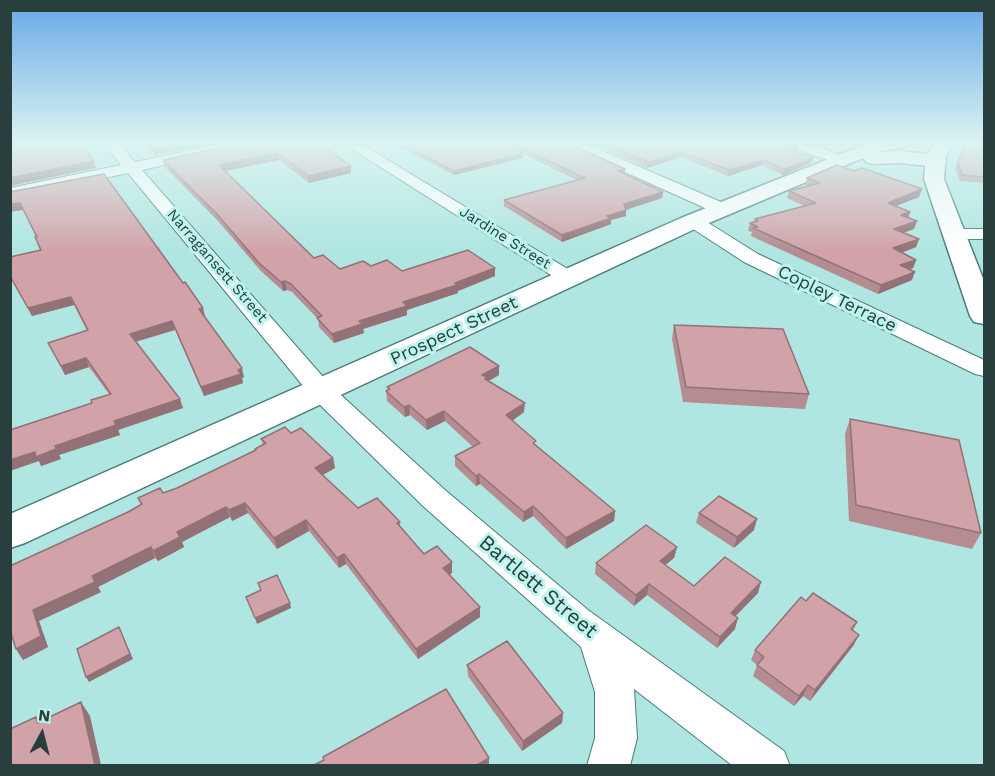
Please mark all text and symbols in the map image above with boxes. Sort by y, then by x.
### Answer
street label: Jardine Street [456,203,554,273]
street label: Narragansett Street [163,206,271,326]
street label: Copley Terrace [774,261,900,337]
street label: Prospect Street [387,292,521,370]
street label: Bartlett Street [474,530,602,644]
north arrow [12,704,72,764]
text: N [37,705,51,726]

